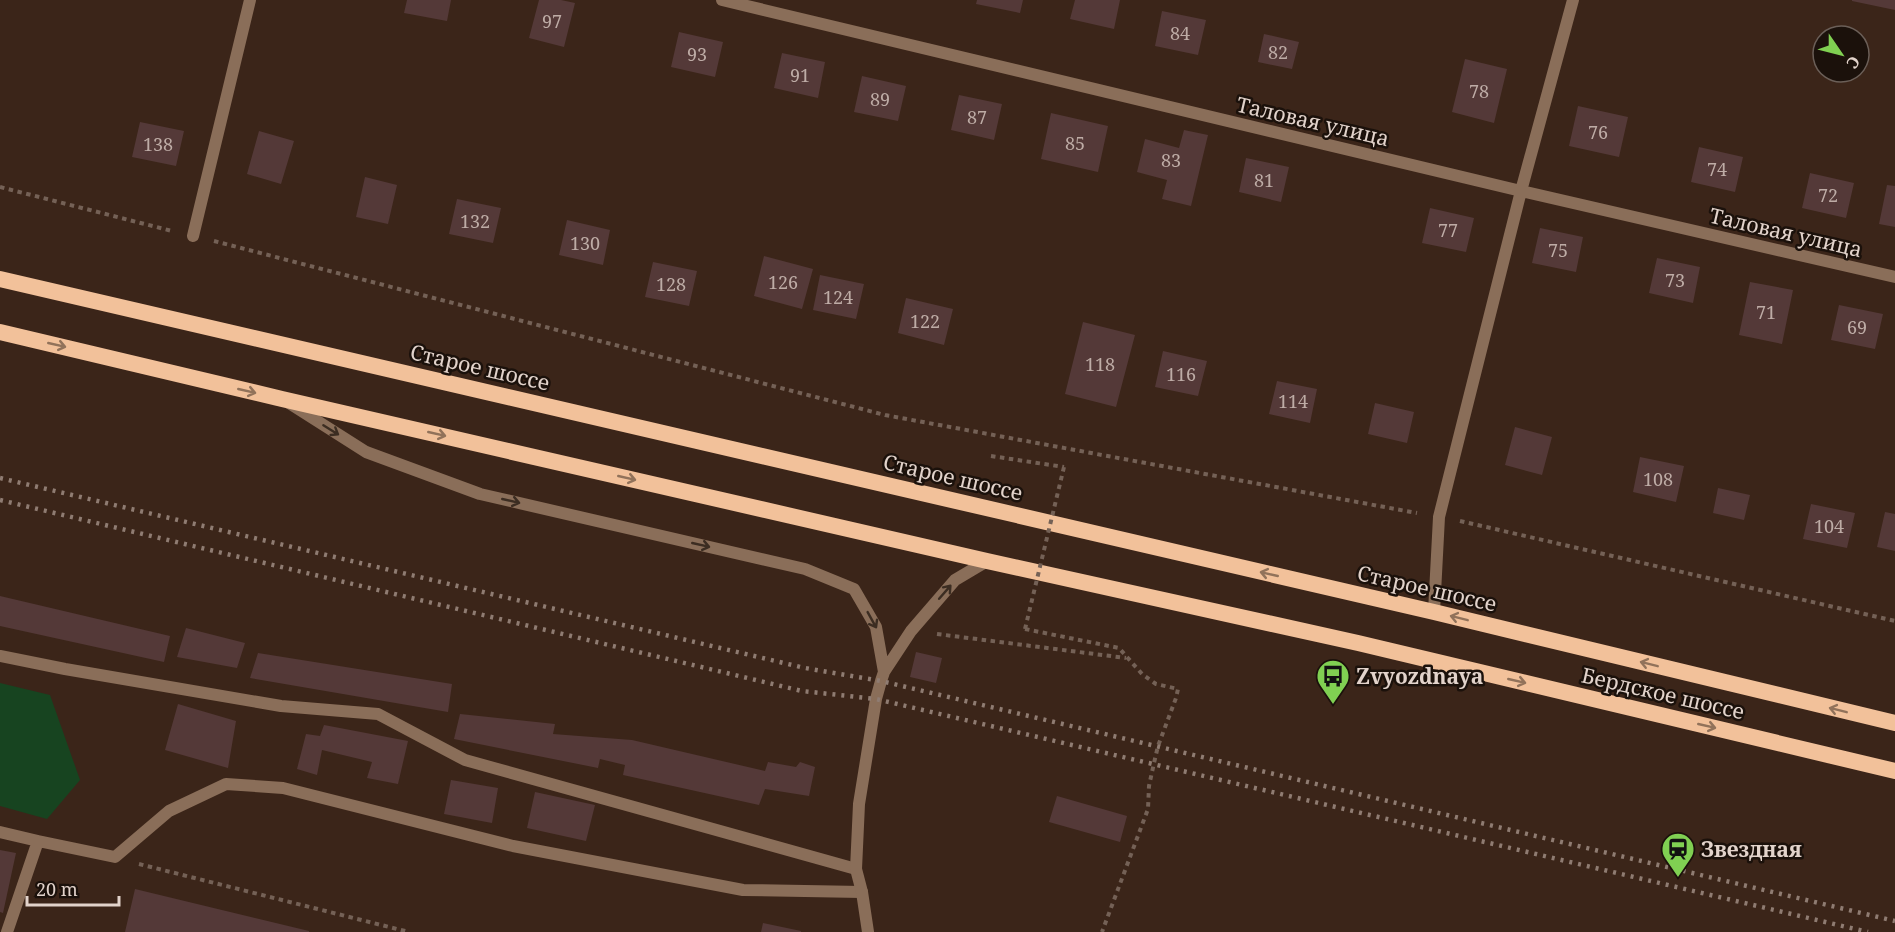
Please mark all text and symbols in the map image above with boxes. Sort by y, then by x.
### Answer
house number: 97 [542,9,562,33]
house number: 84 [1170,21,1190,45]
north arrow [1811,24,1871,84]
house number: 82 [1268,40,1288,64]
house number: 93 [687,42,707,66]
text: С [1841,52,1865,73]
house number: 91 [790,63,810,87]
house number: 78 [1469,79,1489,103]
house number: 89 [870,87,890,111]
street label: Таловая улица [1234,90,1392,152]
house number: 87 [967,105,987,129]
house number: 76 [1588,120,1608,144]
house number: 85 [1065,131,1085,155]
house number: 138 [143,132,173,156]
house number: 83 [1161,148,1181,172]
house number: 74 [1707,157,1727,181]
house number: 81 [1254,168,1274,192]
house number: 72 [1818,183,1838,207]
street label: Таловая улица [1707,201,1865,263]
house number: 132 [460,209,490,233]
house number: 77 [1438,218,1458,242]
house number: 130 [570,231,600,255]
house number: 75 [1548,238,1568,262]
house number: 73 [1665,268,1685,292]
house number: 126 [768,270,798,294]
house number: 128 [656,272,686,296]
house number: 124 [823,285,853,309]
house number: 71 [1756,300,1776,324]
house number: 122 [910,309,940,333]
house number: 69 [1847,315,1867,339]
street label: Старое шоссе [408,337,552,397]
one-way arrow [47,340,66,352]
house number: 118 [1085,352,1115,376]
house number: 116 [1166,362,1196,386]
one-way arrow [237,385,256,397]
house number: 114 [1278,389,1308,413]
one-way arrow [322,425,339,437]
one-way arrow [427,429,446,441]
street label: Старое шоссе [881,447,1025,507]
house number: 108 [1643,467,1673,491]
one-way arrow [616,473,636,484]
one-way arrow [501,496,521,507]
house number: 104 [1814,514,1844,538]
one-way arrow [692,539,711,551]
street label: Старое шоссе [1355,558,1499,618]
one-way arrow [1260,567,1279,579]
one-way arrow [938,584,951,600]
one-way arrow [866,611,878,628]
one-way arrow [1450,612,1469,624]
one-way arrow [1639,657,1658,669]
bus stop icon: Zvyozdnaya [1315,658,1351,705]
street label: Бердское шоссе [1579,661,1747,725]
place label: Zvyozdnaya [1356,662,1483,690]
one-way arrow [1508,676,1527,688]
one-way arrow [1829,703,1848,715]
one-way arrow [1697,721,1716,733]
station icon: Звездная [1660,831,1696,878]
place label: Звездная [1701,835,1802,863]
scale bar [27,869,118,907]
text: 20 m [36,877,78,901]

